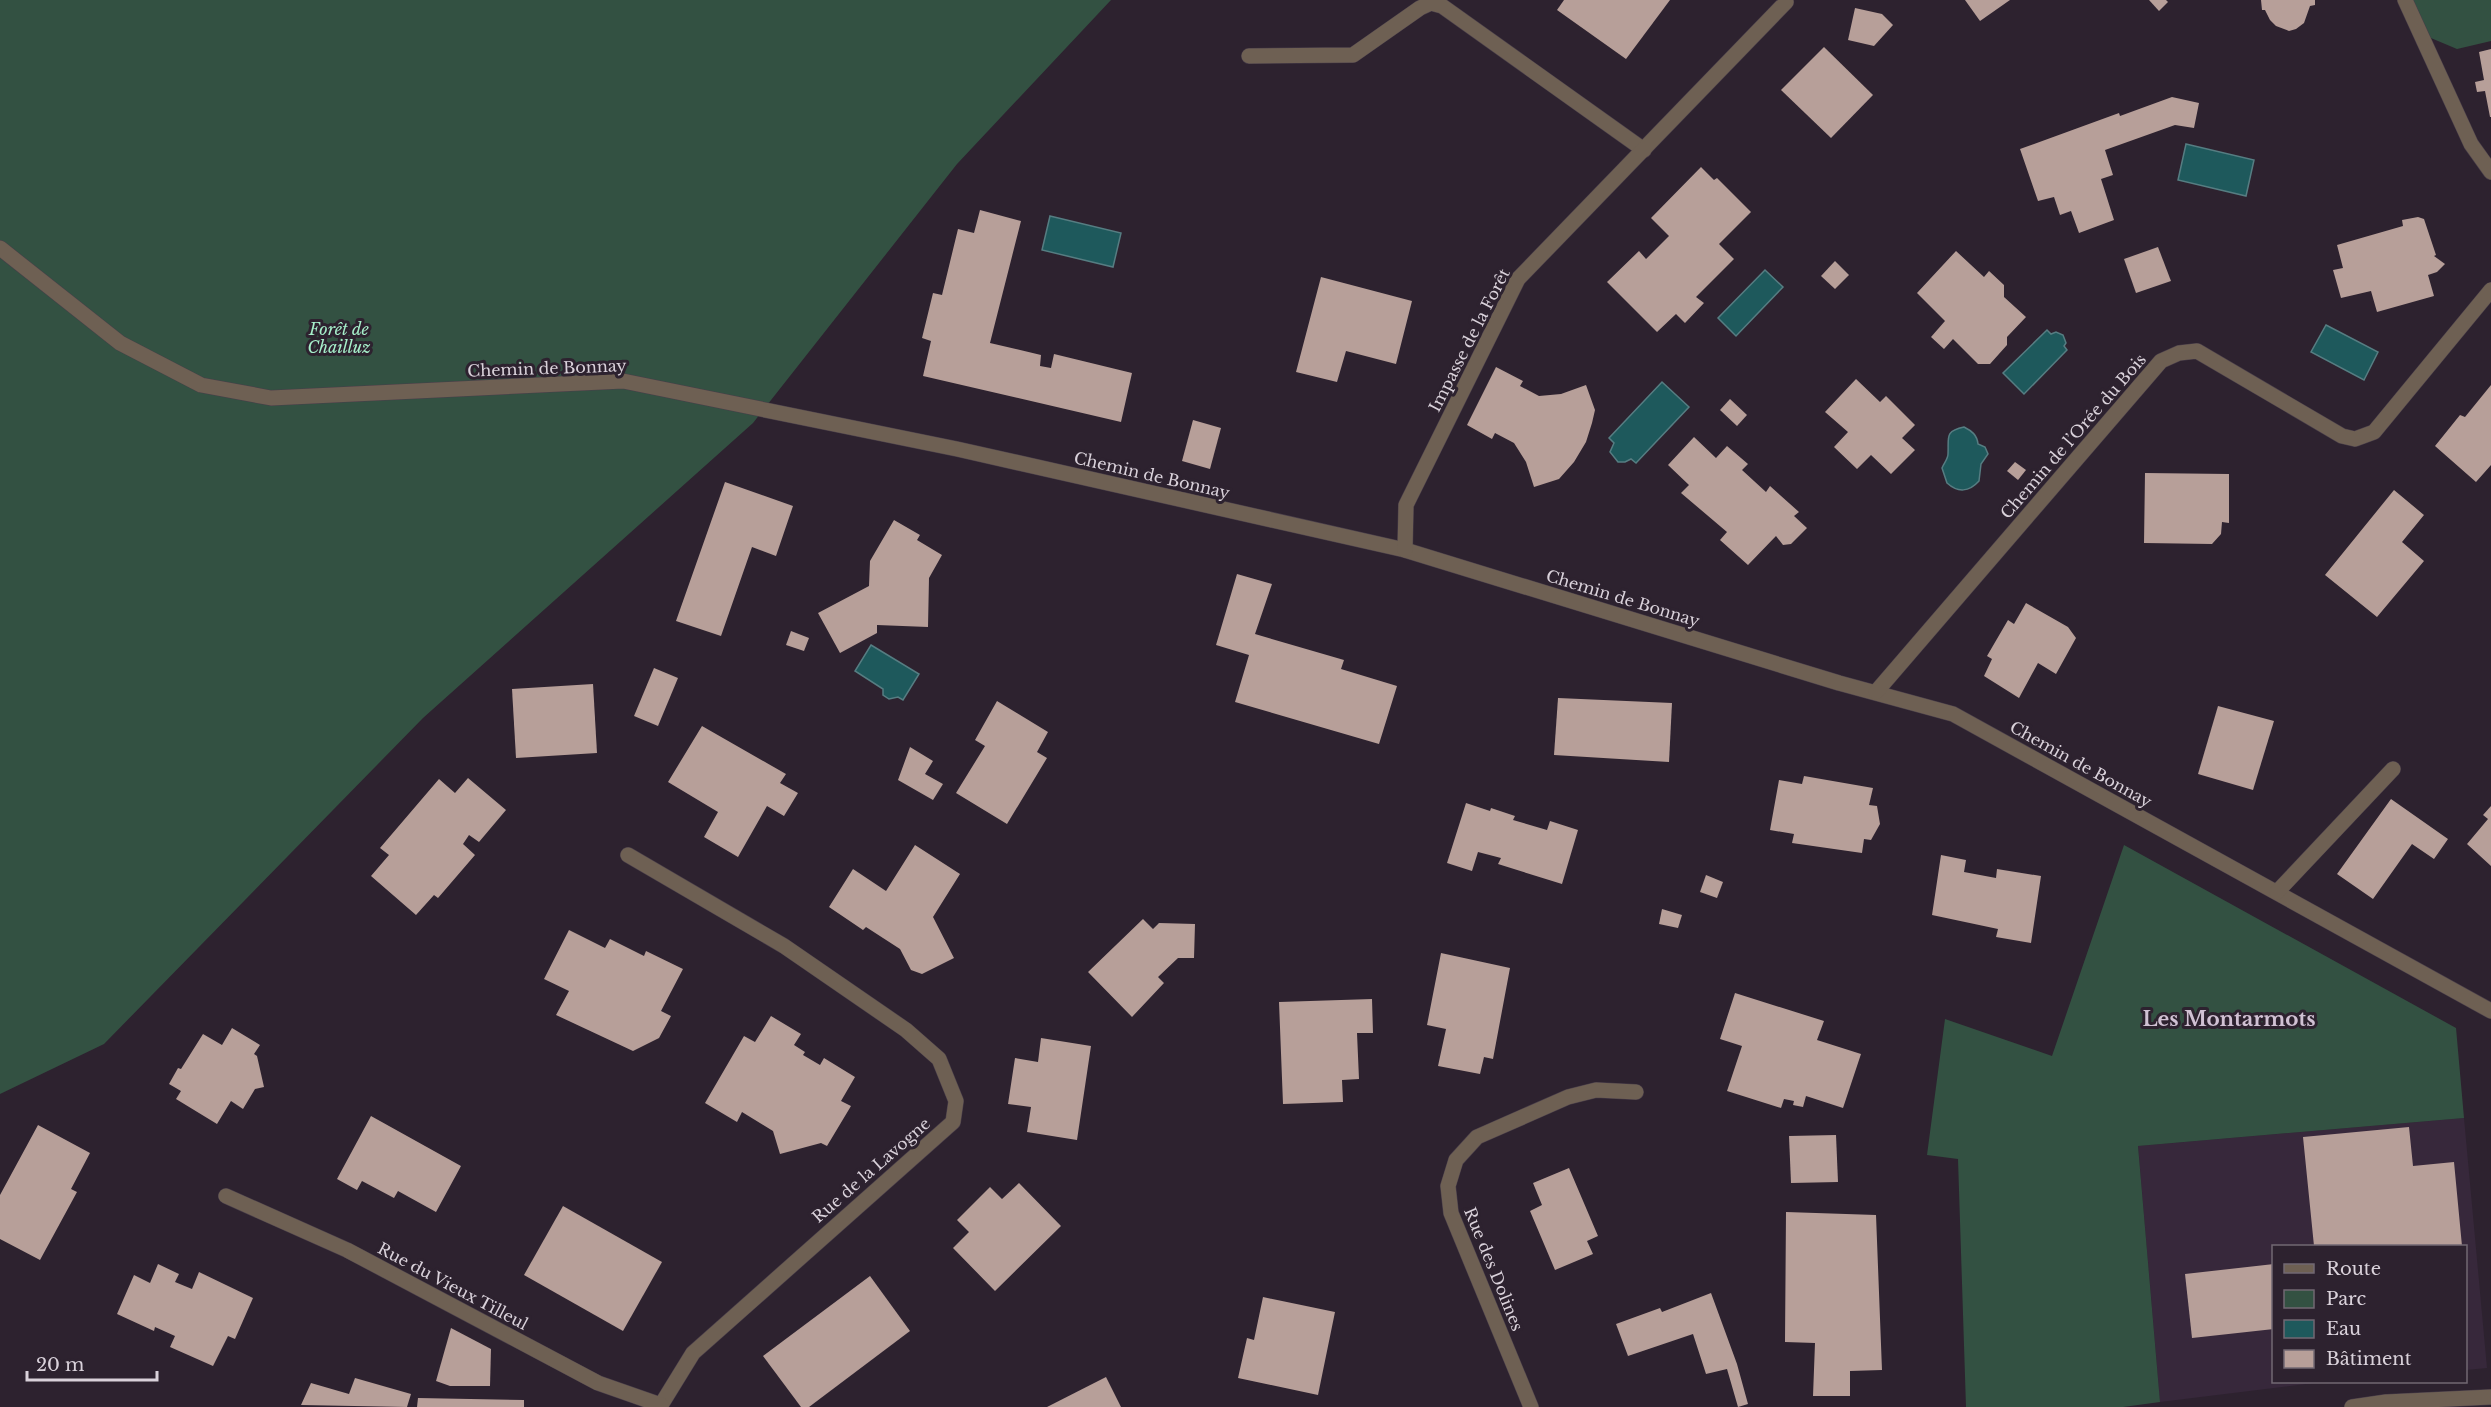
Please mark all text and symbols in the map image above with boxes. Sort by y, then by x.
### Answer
street label: Impasse de la Forêt [1424,265,1514,415]
park label: Forêt de Chailluz [307,319,371,357]
street label: Chemin de l’Orée du Bois [1996,349,2150,523]
street label: Chemin de Bonnay [467,355,628,381]
street label: Chemin de Bonnay [1072,447,1233,503]
street label: Chemin de Bonnay [1544,565,1703,631]
street label: Chemin de Bonnay [2006,717,2156,812]
district label: Les Montarmots [2143,1007,2315,1031]
street label: Rue de la Lavogne [808,1113,934,1227]
street label: Rue des Dolines [1460,1204,1528,1334]
street label: Rue du Vieux Tilleul [374,1238,532,1334]
legend [2272,1245,2467,1383]
text: Route [2326,1258,2381,1280]
text: Parc [2326,1288,2367,1310]
text: Eau [2326,1318,2361,1340]
scale bar [27,1344,158,1382]
text: Bâtiment [2326,1348,2412,1370]
text: 20 m [36,1354,84,1376]

